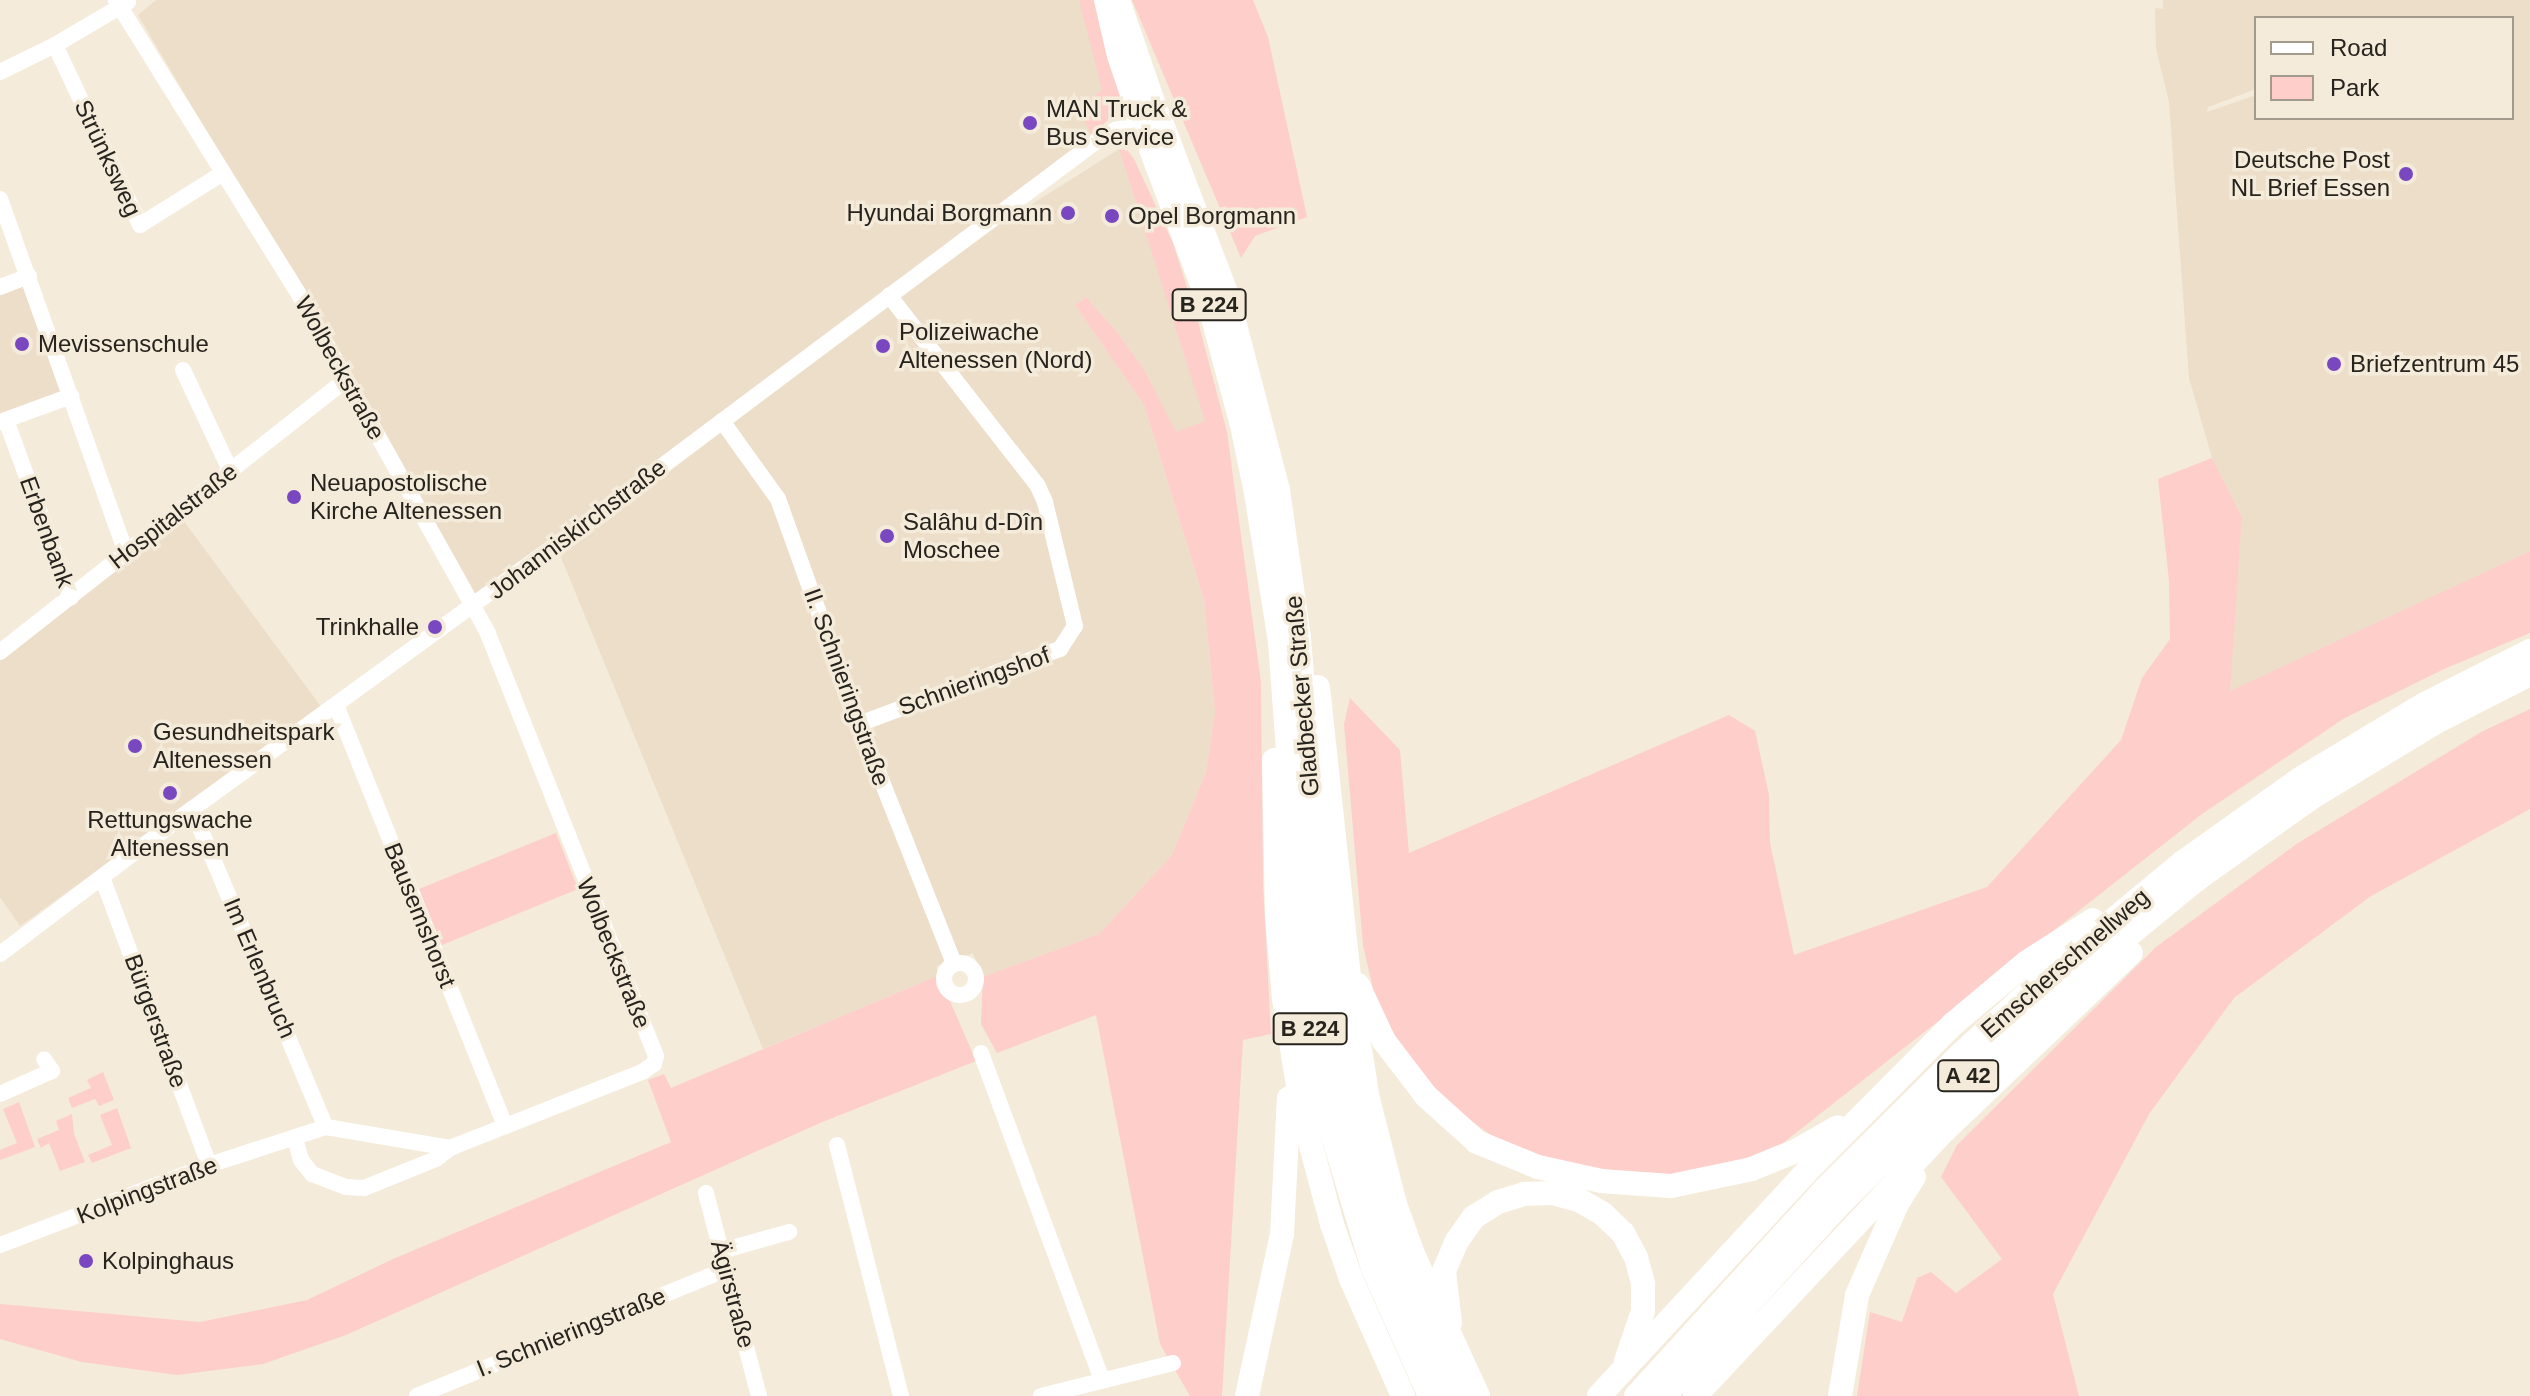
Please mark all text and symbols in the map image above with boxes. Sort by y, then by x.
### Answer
legend [2254,16,2514,120]
text: Road [2330,34,2387,61]
text: Park [2330,74,2379,101]
street label: Strünksweg [68,95,148,221]
place label: MAN Truck & Bus Service [1046,95,1188,151]
marker: MAN Truck & Bus Service [1021,114,1039,132]
place label: Deutsche Post NL Brief Essen [2230,146,2390,202]
marker: Deutsche Post NL Brief Essen [2397,165,2415,183]
place label: Hyundai Borgmann [847,199,1052,227]
place label: Opel Borgmann [1128,202,1296,230]
marker: Hyundai Borgmann [1059,204,1077,222]
marker: Opel Borgmann [1103,207,1121,225]
road number: B 224 [1171,287,1247,323]
street label: Wolbeckstraße [289,291,391,445]
place label: Polizeiwache Altenessen (Nord) [899,318,1092,374]
place label: Mevissenschule [38,330,209,358]
marker: Mevissenschule [13,335,31,353]
marker: Polizeiwache Altenessen (Nord) [874,337,892,355]
place label: Briefzentrum 45 [2350,350,2519,378]
marker: Briefzentrum 45 [2325,355,2343,373]
street label: Johanniskirchstraße [483,453,671,605]
street label: Hospitalstraße [103,457,243,575]
place label: Neuapostolische Kirche Altenessen [310,469,503,525]
street label: Erbenbank [14,473,80,591]
marker: Neuapostolische Kirche Altenessen [285,488,303,506]
place label: Salâhu d-Dîn Moschee [903,508,1043,564]
marker: Salâhu d-Dîn Moschee [878,527,896,545]
street label: II. Schnieringstraße [798,584,896,790]
street label: Gladbecker Straße [1279,594,1325,798]
place label: Trinkhalle [316,613,419,641]
marker: Trinkhalle [426,618,444,636]
street label: Schnieringshof [894,640,1054,722]
place label: Gesundheitspark Altenessen [153,718,334,774]
marker: Gesundheitspark Altenessen [124,735,146,757]
marker: Rettungswache Altenessen [161,784,179,802]
place label: Rettungswache Altenessen [87,806,253,862]
street label: Bausemshorst [378,838,462,992]
street label: Wolbeckstraße [571,874,657,1032]
street label: Emscherschnellweg [1975,882,2155,1044]
street label: Im Erlenbruch [218,894,302,1042]
street label: Bürgerstraße [119,950,193,1092]
road number: B 224 [1272,1011,1348,1047]
road number: A 42 [1936,1058,2000,1094]
street label: Kolpingstraße [73,1150,221,1230]
street label: Ägirstraße [705,1237,761,1351]
place label: Kolpinghaus [102,1247,234,1275]
marker: Kolpinghaus [77,1252,95,1270]
street label: I. Schnieringstraße [472,1281,670,1383]

